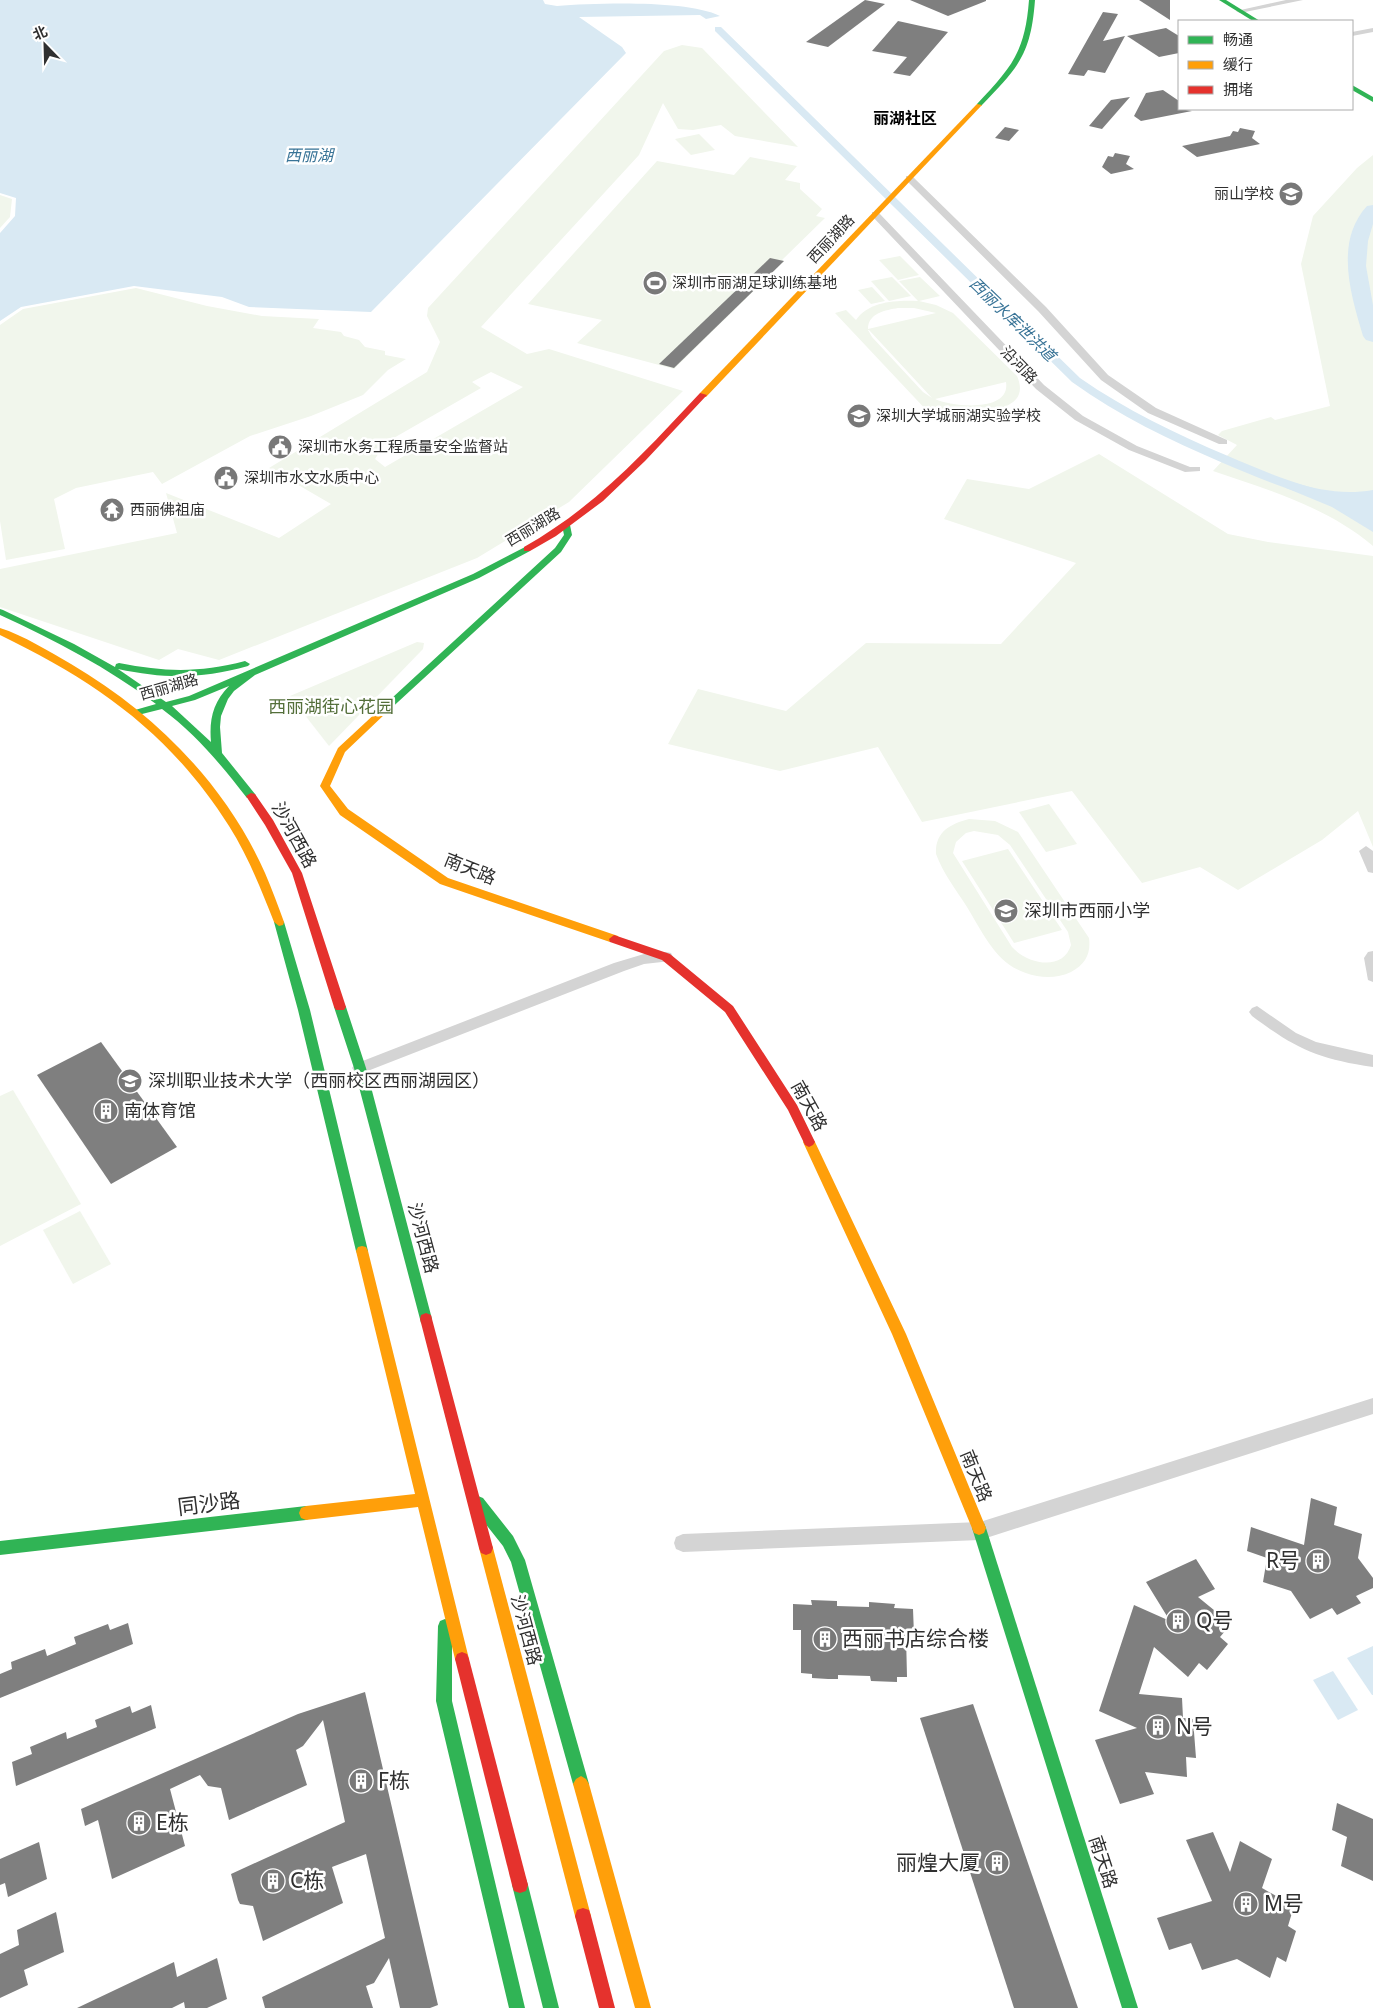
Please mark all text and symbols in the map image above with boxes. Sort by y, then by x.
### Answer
north arrow [20,20,70,70]
legend [1178,20,1353,110]
text: 北 [30,21,50,44]
text: 畅通 [1223,29,1253,49]
text: 缓行 [1223,54,1253,74]
text: 拥堵 [1223,79,1253,99]
district label: 丽湖社区 [873,107,937,129]
water label: 西丽湖 [285,144,336,166]
school or university icon: 丽山学校 [1278,181,1304,207]
place label: 丽山学校 [1214,183,1274,203]
street label: 西丽湖路 [802,210,858,267]
sports icon: 深圳市丽湖足球训练基地 [642,270,668,296]
place label: 深圳市丽湖足球训练基地 [672,272,837,292]
water label: 西丽水库泄洪道 [965,272,1062,367]
street label: 沿河路 [997,341,1043,387]
school or university icon: 深圳大学城丽湖实验学校 [846,403,872,429]
place label: 深圳大学城丽湖实验学校 [876,405,1041,425]
public building icon: 深圳市水务工程质量安全监督站 [267,434,293,460]
place label: 深圳市水务工程质量安全监督站 [298,436,508,456]
public building icon: 深圳市水文水质中心 [213,465,239,491]
place label: 深圳市水文水质中心 [244,467,379,487]
temple icon: 西丽佛祖庙 [99,497,125,523]
place label: 西丽佛祖庙 [130,499,205,519]
street label: 西丽湖路 [502,502,563,550]
street label: 西丽湖路 [137,668,200,704]
park label: 西丽湖街心花园 [268,694,394,718]
street label: 沙河西路 [267,797,323,872]
street label: 南天路 [441,847,500,889]
school or university icon: 深圳市西丽小学 [993,898,1019,924]
place label: 深圳市西丽小学 [1024,898,1150,922]
school or university icon: 深圳职业技术大学（西丽校区西丽湖园区） [117,1068,143,1094]
place label: 深圳职业技术大学（西丽校区西丽湖园区） [148,1068,490,1092]
street label: 南天路 [786,1076,833,1135]
building icon: 南体育馆 [93,1098,119,1124]
place label: 南体育馆 [124,1098,196,1122]
street label: 沙河西路 [403,1200,445,1276]
street label: 南天路 [956,1446,998,1505]
street label: 同沙路 [176,1485,242,1521]
place label: R号 [1266,1546,1300,1574]
building icon: R号 [1305,1548,1331,1574]
street label: 沙河西路 [506,1592,548,1668]
place label: Q号 [1196,1606,1233,1634]
building icon: Q号 [1165,1608,1191,1634]
place label: 西丽书店综合楼 [842,1624,989,1652]
building icon: 西丽书店综合楼 [812,1626,838,1652]
place label: N号 [1176,1712,1213,1740]
building icon: N号 [1145,1714,1171,1740]
place label: F栋 [378,1766,410,1794]
building icon: F栋 [348,1768,374,1794]
place label: E栋 [156,1808,189,1836]
building icon: E栋 [126,1810,152,1836]
street label: 南天路 [1084,1832,1124,1891]
place label: 丽煌大厦 [896,1848,980,1876]
building icon: 丽煌大厦 [984,1850,1010,1876]
place label: C栋 [290,1866,324,1894]
building icon: C栋 [260,1868,286,1894]
place label: M号 [1264,1889,1304,1917]
building icon: M号 [1233,1891,1259,1917]

